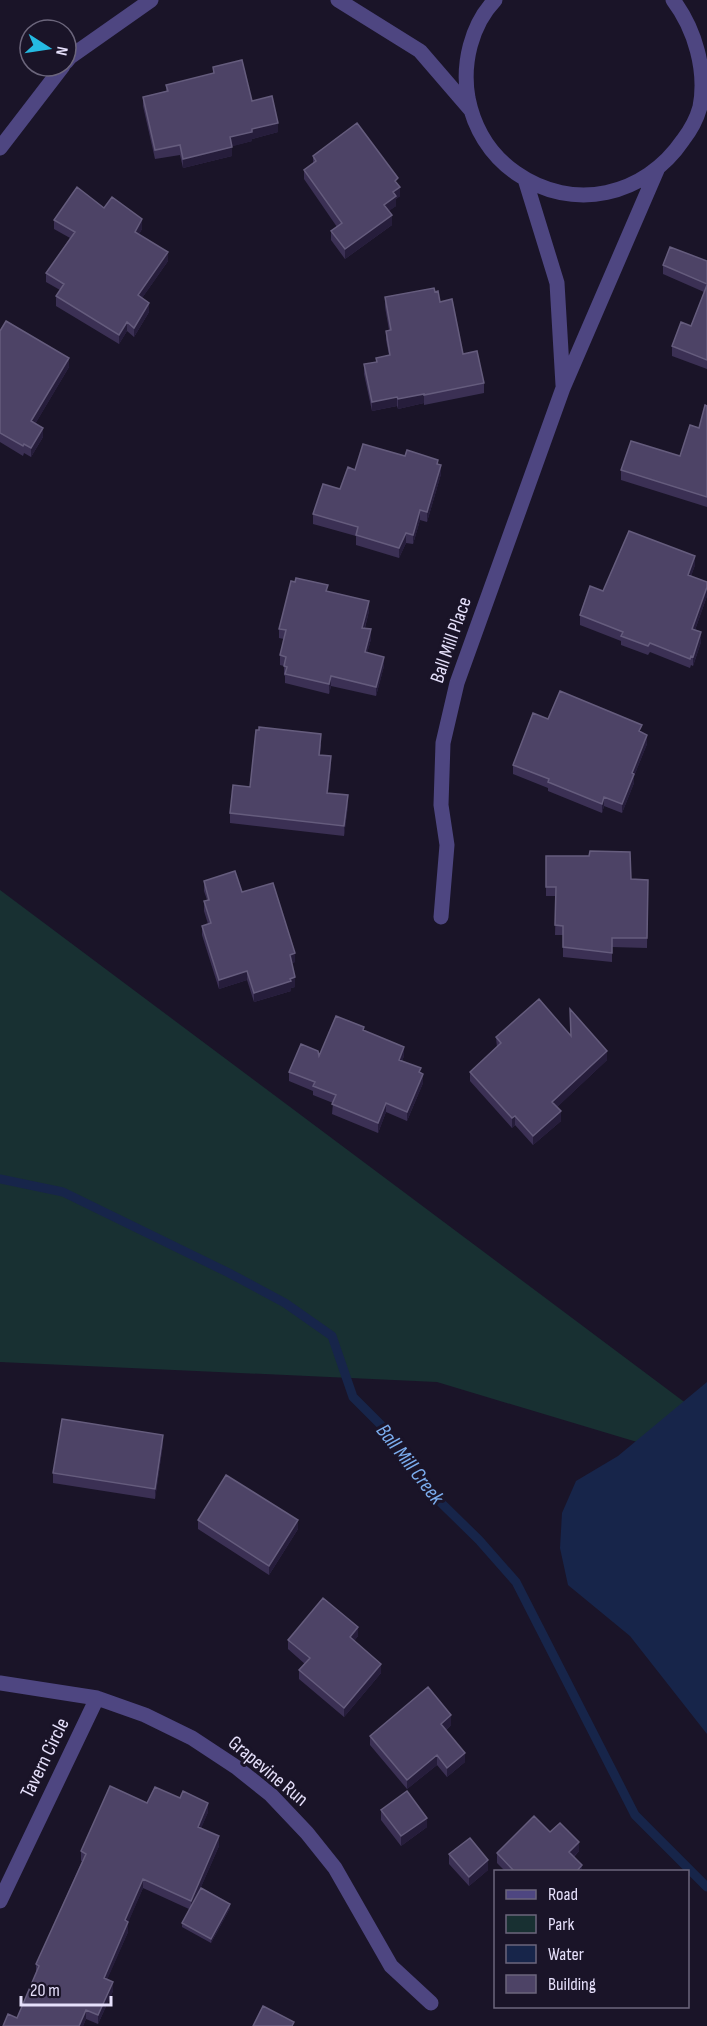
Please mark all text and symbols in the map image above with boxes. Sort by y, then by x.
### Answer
north arrow [18,18,78,78]
text: N [51,45,71,57]
street label: Ball Mill Place [425,594,477,686]
water label: Ball Mill Creek [371,1419,450,1510]
street label: Tavern Circle [15,1714,75,1802]
street label: Grapevine Run [223,1731,313,1811]
legend [494,1870,689,2008]
text: Road [548,1884,578,1905]
text: Park [548,1914,574,1935]
text: Water [548,1944,584,1965]
scale bar [21,1969,111,2007]
text: Building [548,1974,596,1995]
text: 20 m [30,1980,60,2001]

